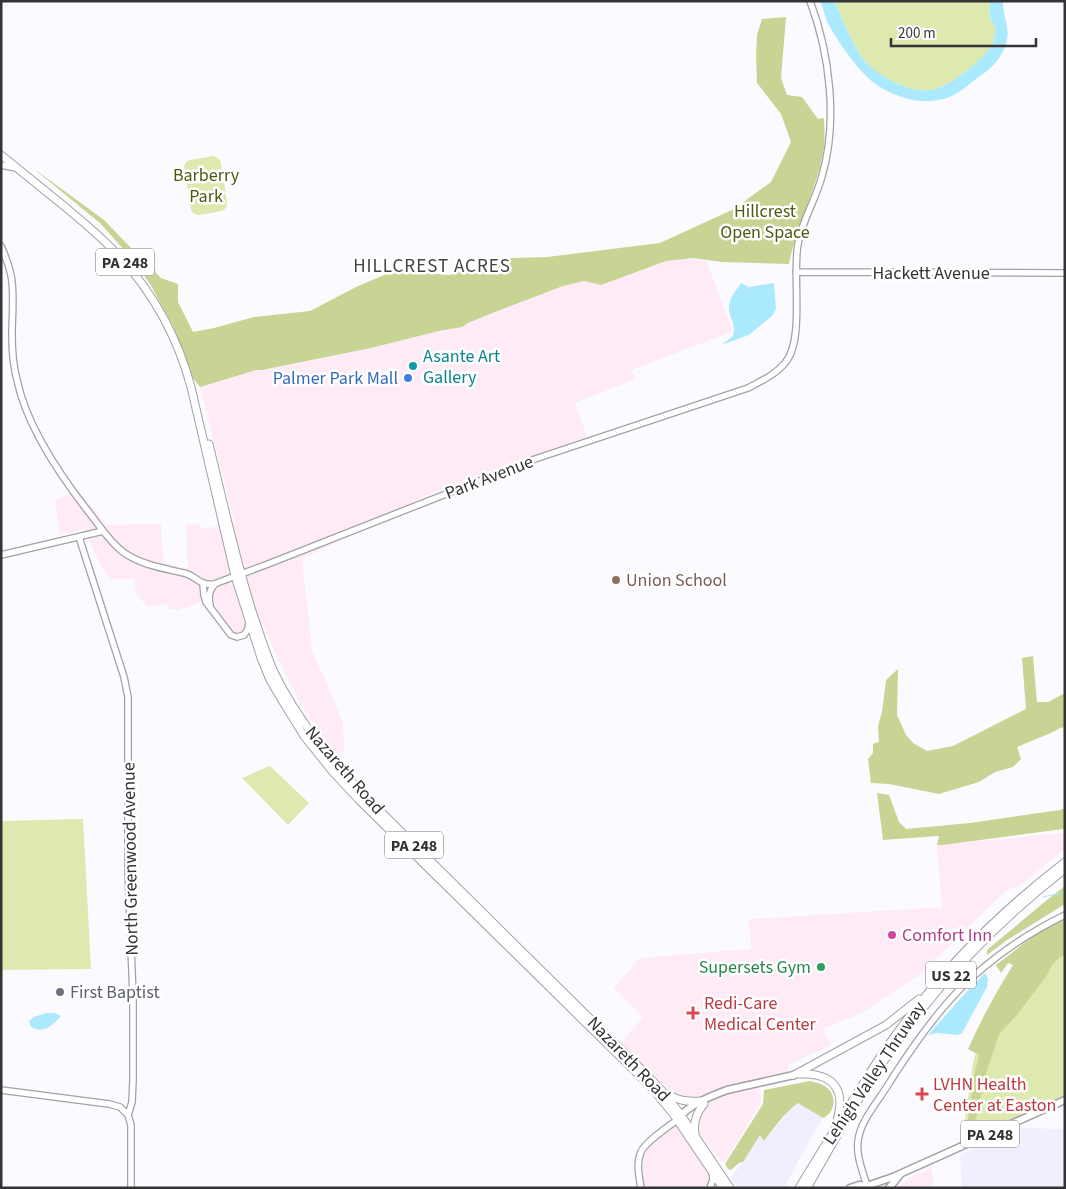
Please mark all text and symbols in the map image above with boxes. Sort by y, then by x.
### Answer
scale bar [891,15,1036,47]
text: 200 m [898,23,936,44]
park label: Barberry Park [173,163,240,209]
park label: Hillcrest Open Space [720,199,810,245]
road number: PA 248 [96,248,154,276]
district label: HILLCREST ACRES [353,253,511,280]
street label: Hackett Avenue [872,261,990,286]
place label: Asante Art Gallery [423,344,500,390]
marker: Asante Art Gallery [407,360,419,372]
place label: Palmer Park Mall [273,366,398,391]
marker: Palmer Park Mall [402,372,414,384]
street label: Park Avenue [441,449,537,506]
place label: Union School [626,568,727,593]
marker: Union School [610,574,622,586]
street label: Nazareth Road [299,721,390,820]
street label: North Greenwood Avenue [116,762,145,956]
road number: PA 248 [385,832,443,858]
place label: Comfort Inn [902,923,992,948]
marker: Comfort Inn [886,929,898,941]
place label: Supersets Gym [699,955,811,980]
marker: Supersets Gym [815,961,827,973]
road number: US 22 [926,962,976,988]
place label: First Baptist [70,980,159,1005]
marker: First Baptist [54,986,66,998]
place label: Redi-Care Medical Center [704,991,817,1037]
street label: Lehigh Valley Thruway [817,996,932,1150]
marker: Redi-Care Medical Center [686,1006,700,1020]
street label: Nazareth Road [581,1011,676,1108]
place label: LVHN Health Center at Easton [933,1072,1056,1118]
marker: LVHN Health Center at Easton [915,1087,929,1101]
road number: PA 248 [961,1120,1019,1148]

